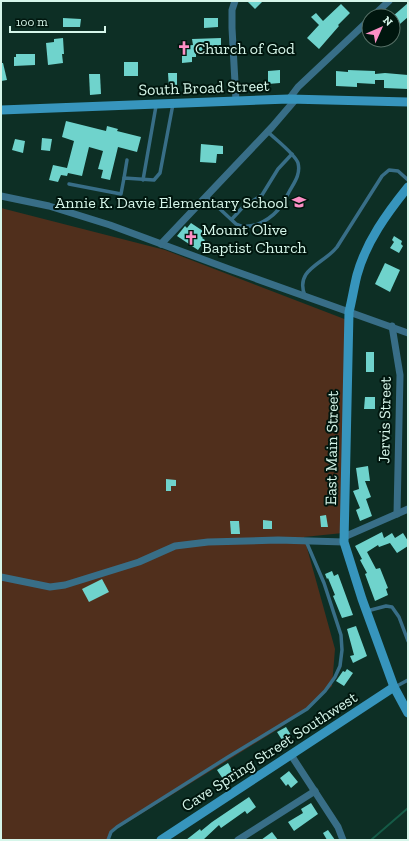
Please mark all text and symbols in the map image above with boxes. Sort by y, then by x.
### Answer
scale bar [10,8,105,34]
north arrow [361,8,401,48]
text: N [380,14,396,29]
text: 100 m [16,15,48,29]
place label: Church of God [195,39,295,58]
church icon: Church of God [176,40,192,56]
street label: South Broad Street [138,76,270,99]
place label: Annie K. Davie Elementary School [55,193,288,212]
school or university icon: Annie K. Davie Elementary School [291,194,307,210]
place label: Mount Olive Baptist Church [202,220,307,257]
church icon: Mount Olive Baptist Church [183,230,199,246]
street label: Jervis Street [374,377,395,463]
street label: East Main Street [321,390,342,506]
street label: Cave Spring Street Southwest [178,687,361,815]

